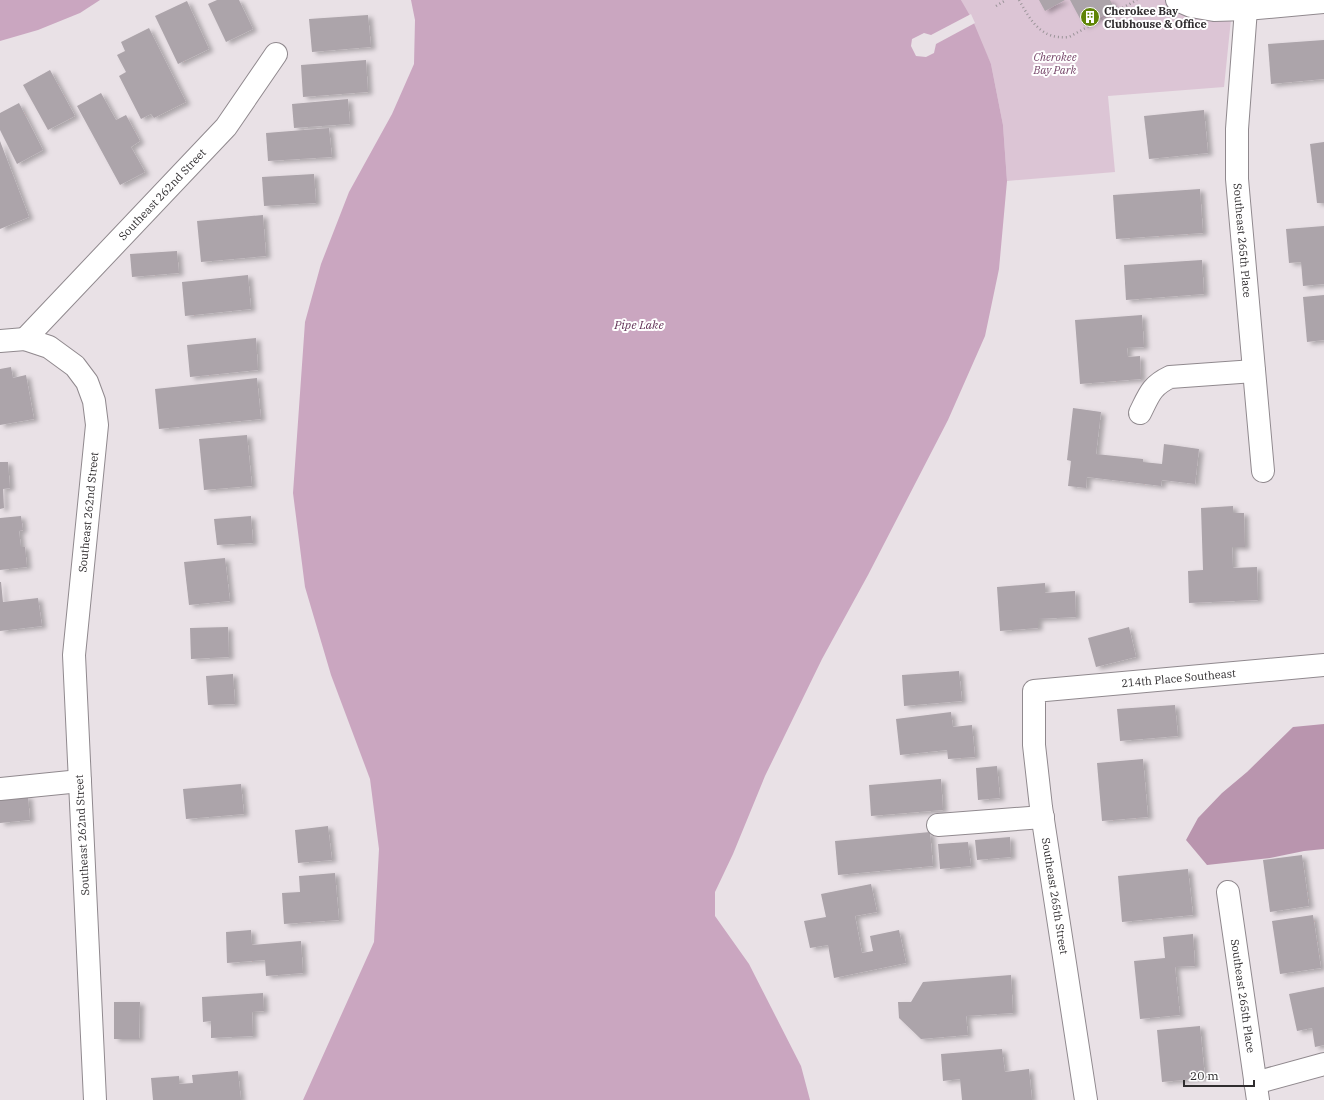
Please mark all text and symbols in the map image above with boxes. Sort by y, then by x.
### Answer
place label: Cherokee Bay Clubhouse & Office [1104,4,1207,31]
building icon: Cherokee Bay Clubhouse & Office [1079,6,1101,28]
park label: Cherokee Bay Park [1033,50,1077,77]
street label: Southeast 262nd Street [115,145,209,243]
street label: Southeast 265th Place [1230,183,1255,298]
water label: Pipe Lake [613,317,664,332]
street label: Southeast 262nd Street [75,451,101,573]
street label: 214th Place Southeast [1121,666,1237,690]
street label: Southeast 262nd Street [72,774,92,896]
street label: Southeast 265th Street [1039,837,1071,955]
street label: Southeast 265th Place [1228,938,1258,1054]
scale bar [1184,1062,1254,1088]
text: 20 m [1190,1068,1219,1083]

